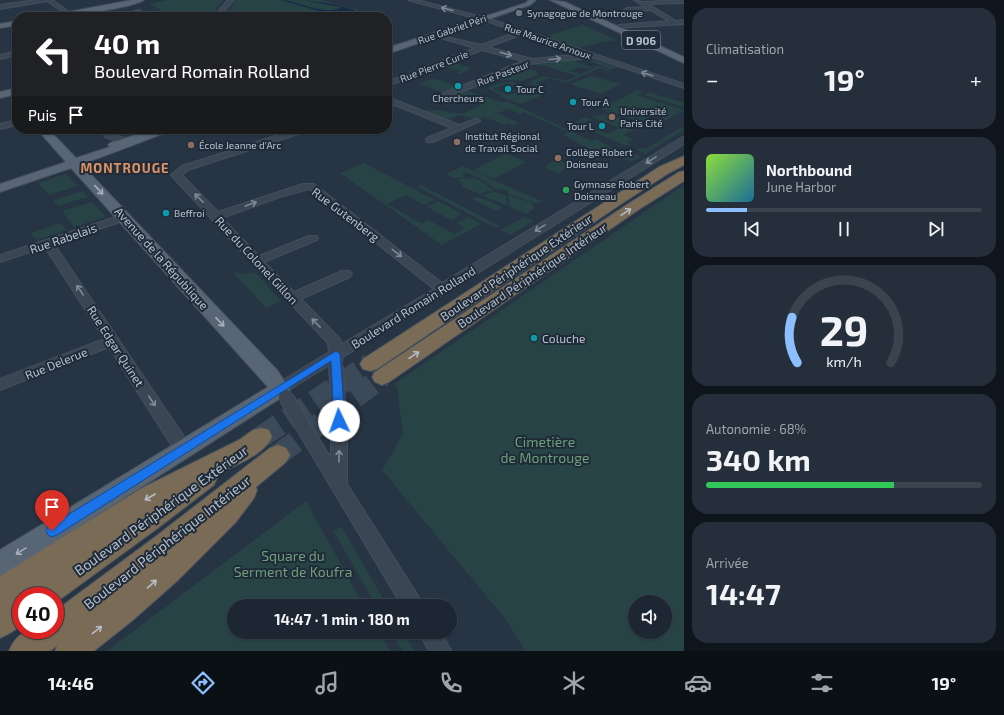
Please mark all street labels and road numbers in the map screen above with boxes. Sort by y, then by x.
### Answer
street label: Rue Gabriel Péri [416,12,488,46]
street label: Rue Maurice Arnoux [503,21,594,62]
road number: D 906 [622,31,660,49]
street label: Rue Pierre Curie [398,48,470,84]
street label: Rue Pasteur [475,58,531,88]
street label: Rue Gutenberg [310,184,383,244]
street label: Avenue de la République [112,204,212,312]
street label: Boulevard Périphérique Extérieur [437,211,595,323]
street label: Rue du Colonel Gillon [213,213,301,307]
street label: Boulevard Périphérique Intérieur [455,219,610,330]
street label: Rue Rabelais [28,220,98,256]
street label: Boulevard Romain Rolland [348,263,478,351]
street label: Rue Edgar Quinet [84,303,148,390]
street label: Rue Delerue [23,344,89,382]
street label: Boulevard Périphérique Extérieur [71,441,251,579]
street label: Boulevard Périphérique Intérieur [80,471,254,612]

